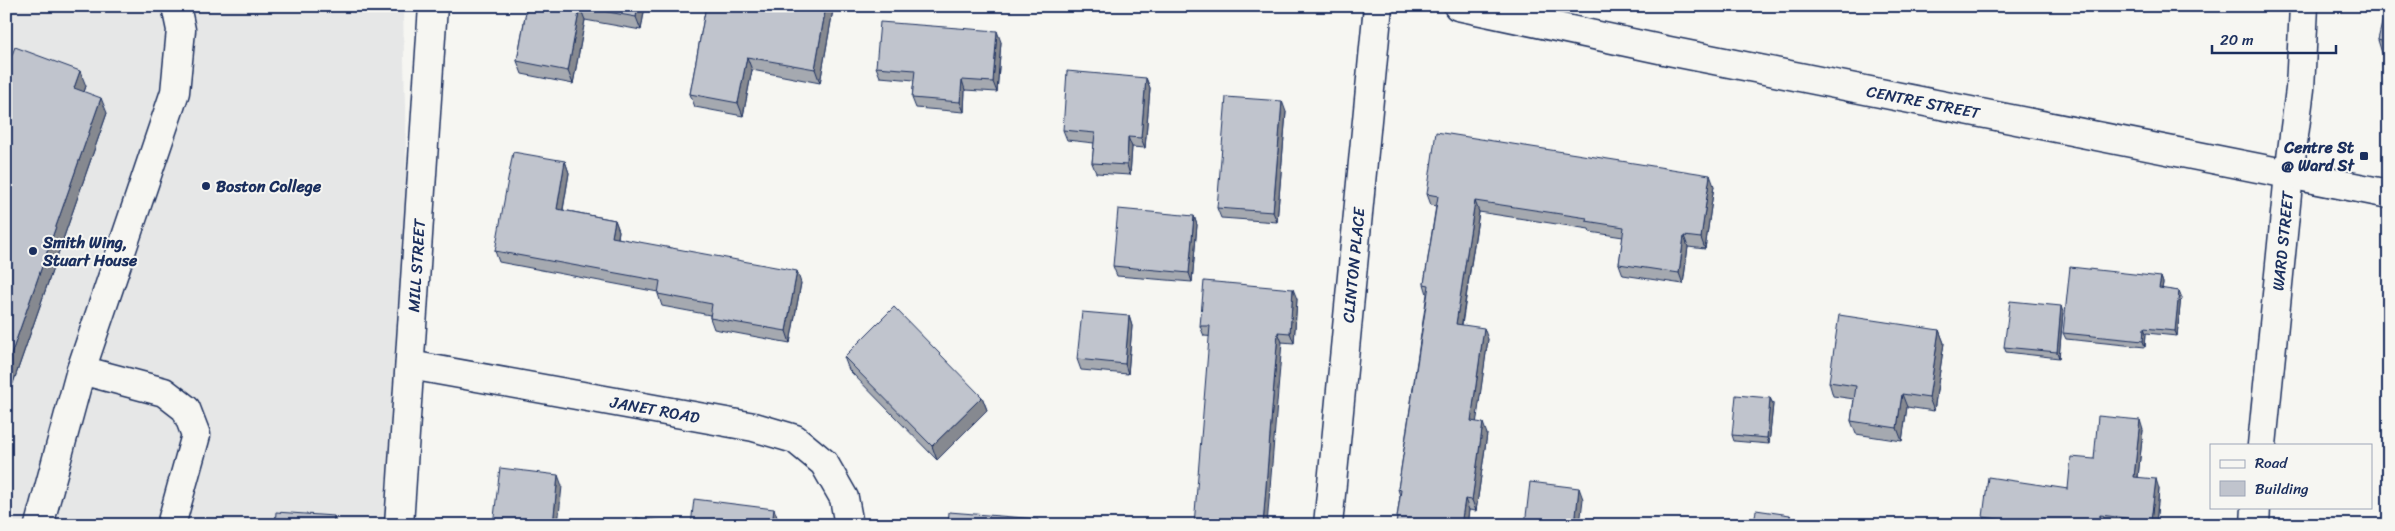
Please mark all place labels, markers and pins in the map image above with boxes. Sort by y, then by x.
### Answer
place label: Centre St @ Ward St [2282,133,2356,180]
marker: Centre St @ Ward St [2358,150,2370,162]
place label: Boston College [216,172,322,201]
marker: Boston College [200,180,212,192]
place label: Smith Wing, Stuart House [42,228,138,275]
marker: Smith Wing, Stuart House [27,245,39,257]

